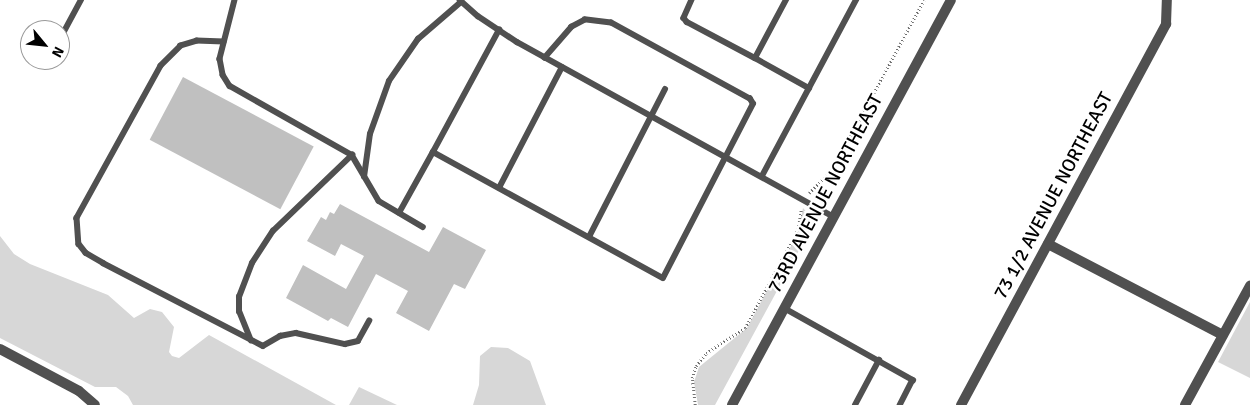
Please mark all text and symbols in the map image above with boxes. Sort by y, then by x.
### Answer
north arrow [20,20,70,70]
text: N [48,44,68,60]
street label: 73 1/2 AVENUE NORTHEAST [990,89,1118,303]
street label: 73RD AVENUE NORTHEAST [764,91,888,297]

